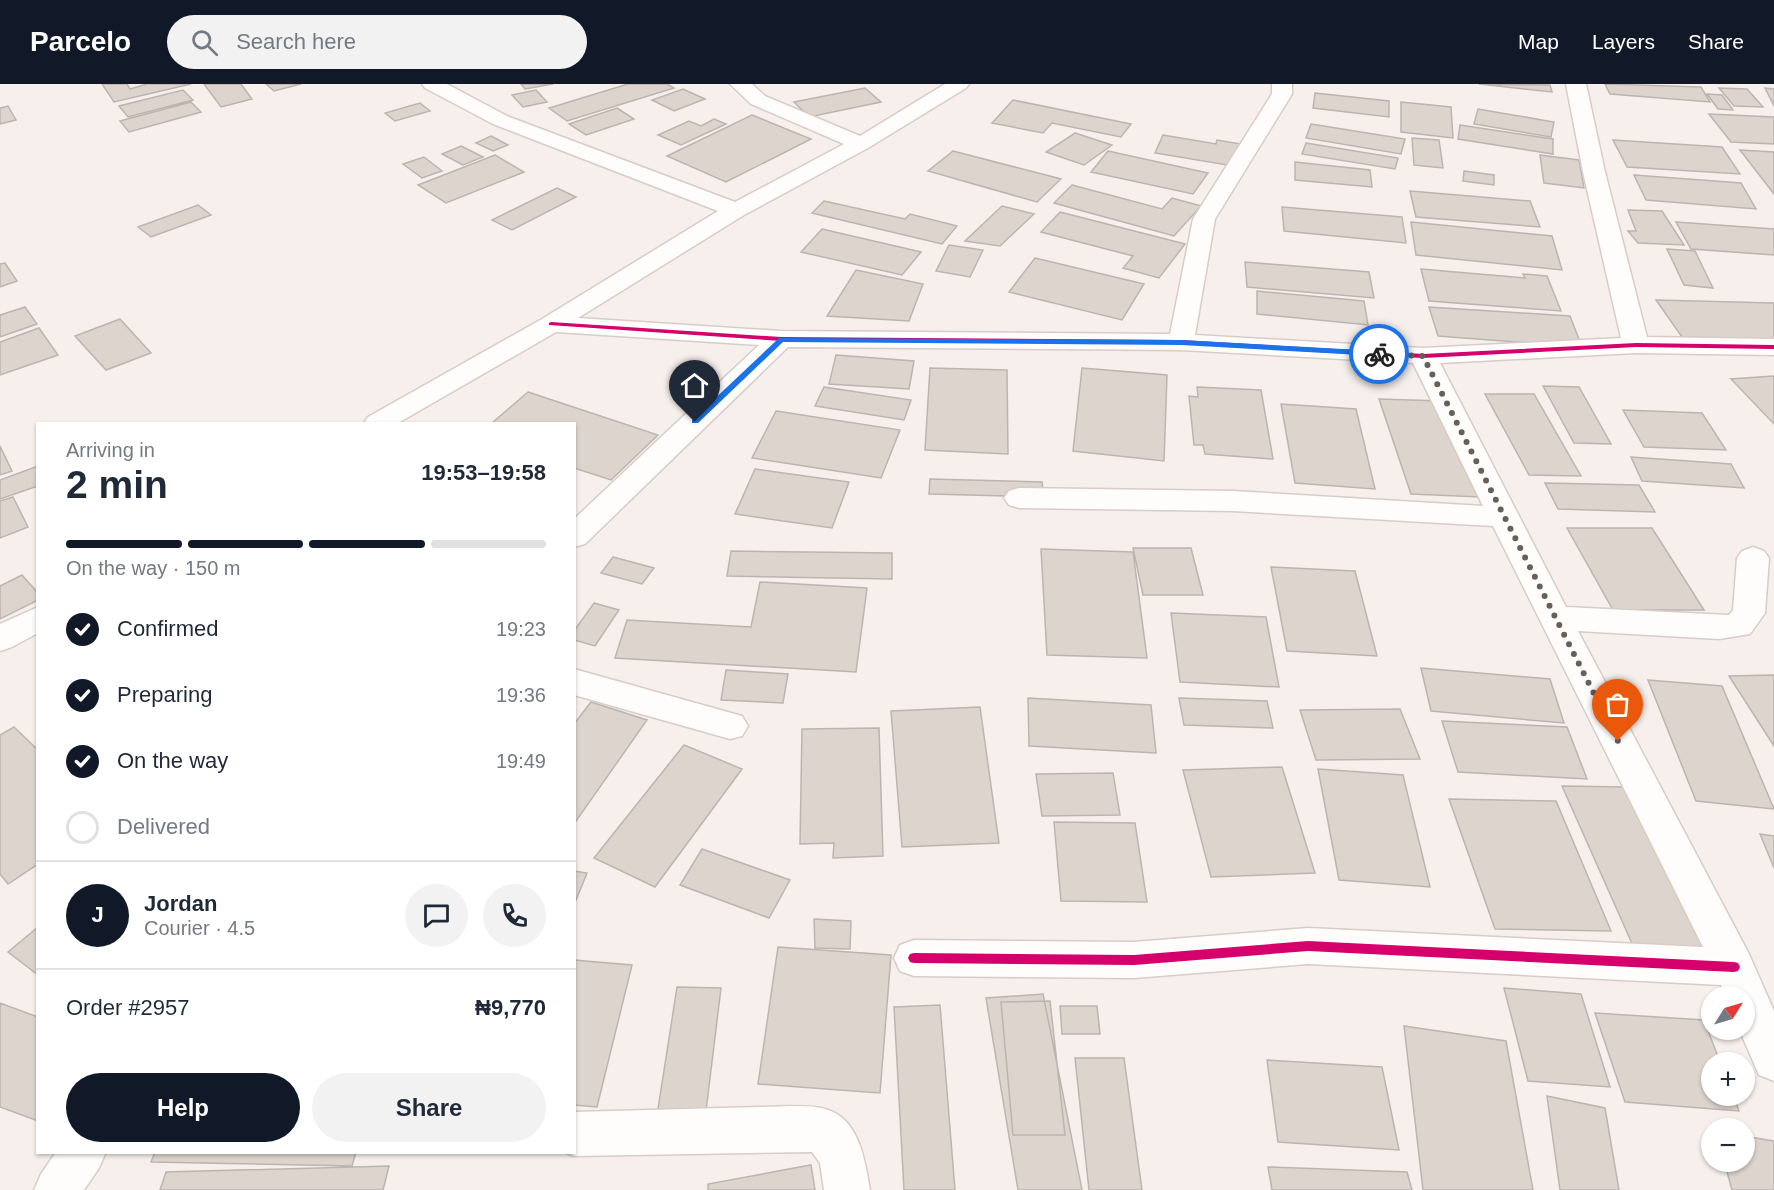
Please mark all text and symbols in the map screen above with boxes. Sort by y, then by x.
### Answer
search box [167,15,587,69]
text: Parcelo [30,26,131,57]
icon: search [188,26,221,59]
text: Search here [236,29,356,54]
text: Map [1518,30,1559,53]
text: Layers [1592,30,1655,53]
text: Share [1688,30,1744,53]
courier [1349,324,1409,384]
icon: bike [1363,338,1396,371]
pin [669,360,720,422]
icon: home [678,369,711,402]
text: Arriving in [66,439,155,461]
text: 19:53–19:58 [421,460,546,485]
text: 2 min [66,463,168,506]
text: On the way · 150 m [66,557,241,579]
icon: check [66,613,99,646]
text: Confirmed [117,616,218,641]
text: 19:23 [496,618,546,640]
icon: check [66,679,99,712]
pin [1592,679,1643,741]
text: Preparing [117,682,212,707]
text: 19:36 [496,684,546,706]
icon: bag [1601,688,1634,721]
icon: check [66,745,99,778]
text: On the way [117,748,228,773]
text: 19:49 [496,750,546,772]
text: Delivered [117,814,210,839]
button: chat [405,884,468,947]
button: phone [483,884,546,947]
text: Jordan [144,891,217,916]
text: J [91,902,104,927]
text: Courier · 4.5 [144,917,255,939]
north arrow [1701,986,1755,1040]
map controls [1701,986,1755,1172]
text: Order #2957 [66,995,190,1020]
text: ₦9,770 [475,995,546,1020]
button: + [1701,1052,1755,1106]
button: Help [66,1073,300,1142]
button: Share [312,1073,546,1142]
button: − [1701,1118,1755,1172]

